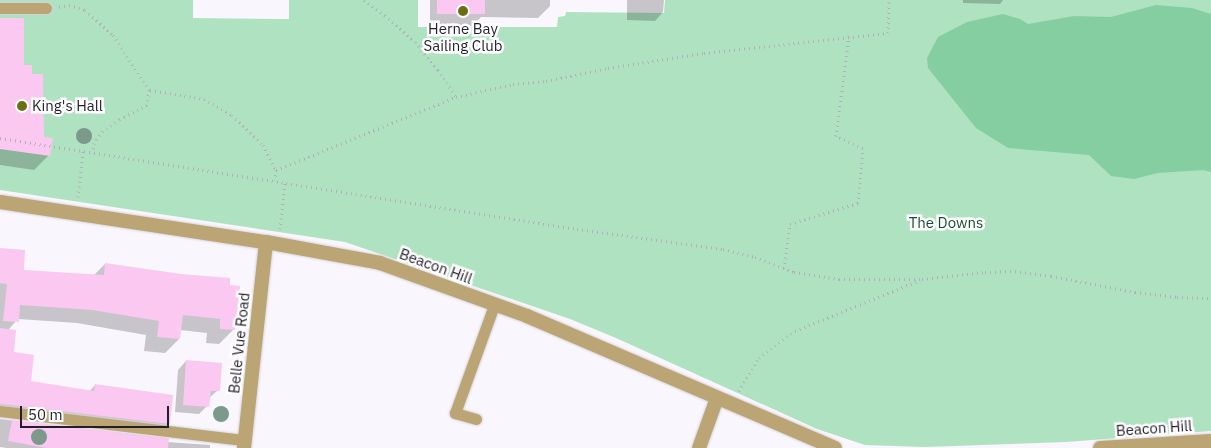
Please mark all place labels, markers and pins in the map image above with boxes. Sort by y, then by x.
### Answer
marker: Herne Bay Sailing Club [457,5,469,17]
place label: Herne Bay Sailing Club [424,19,502,54]
place label: King's Hall [32,97,103,115]
marker: King's Hall [16,100,28,112]

